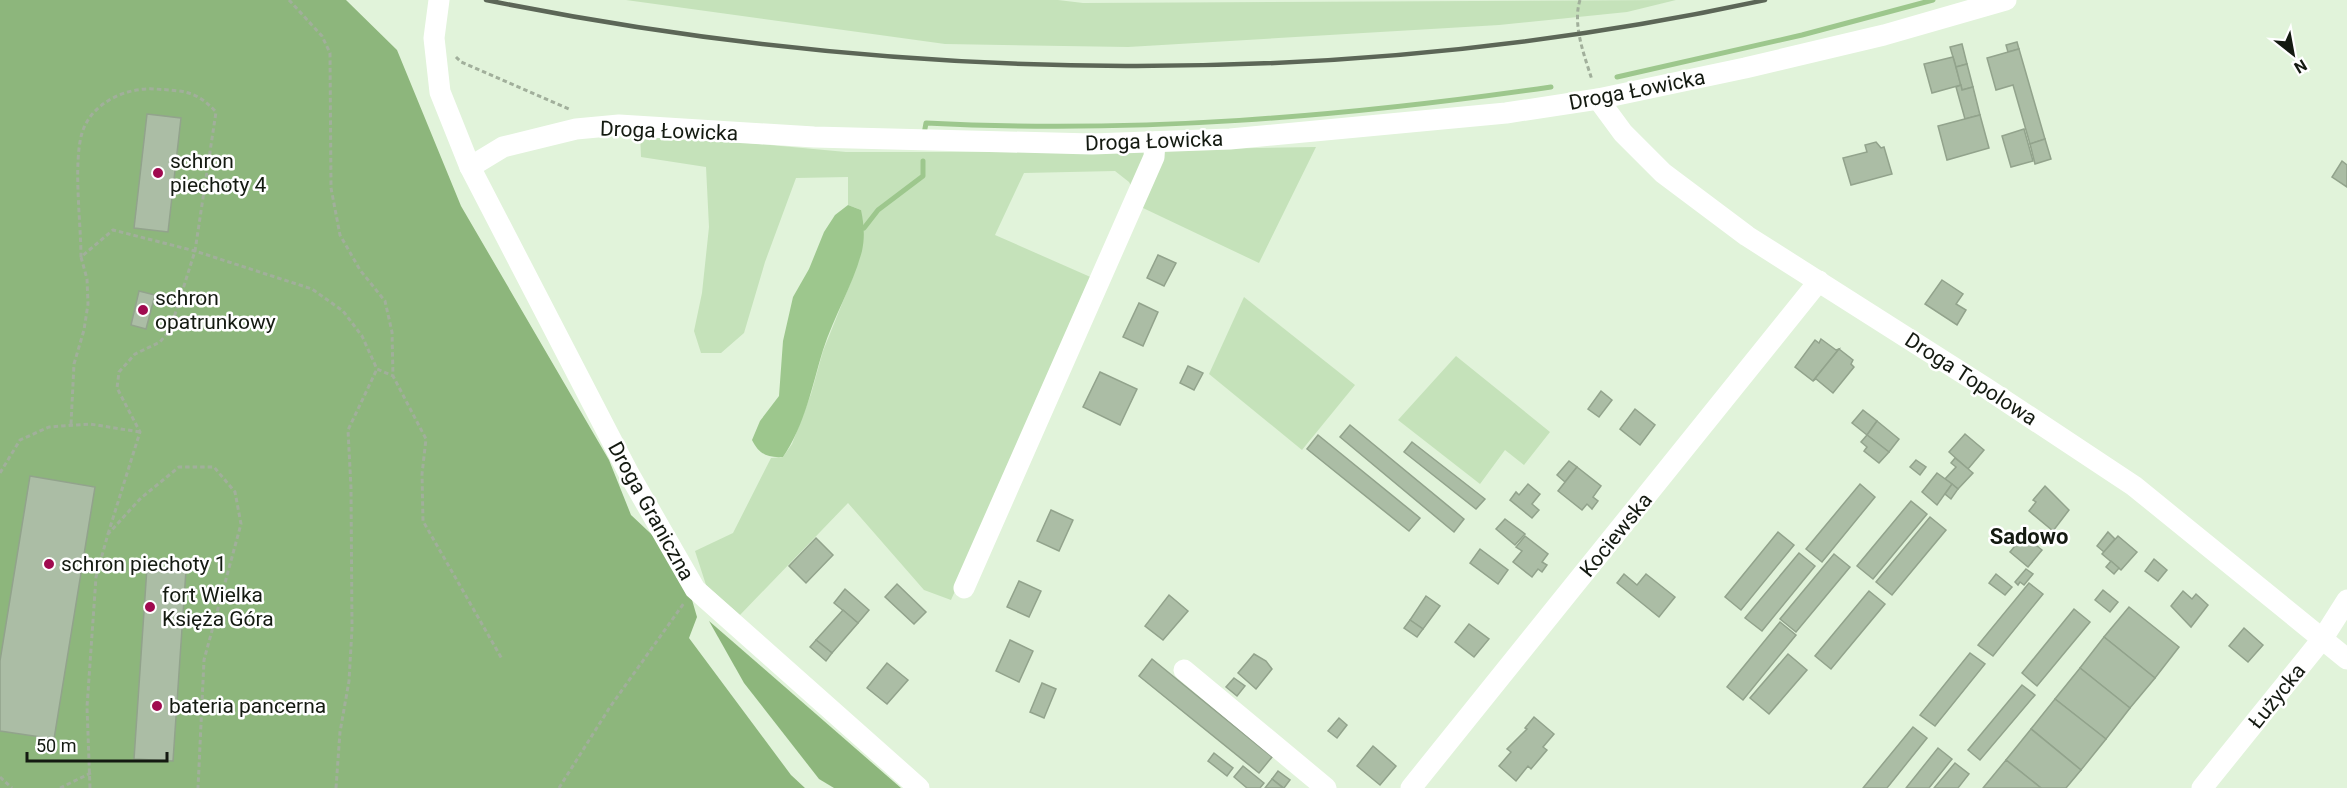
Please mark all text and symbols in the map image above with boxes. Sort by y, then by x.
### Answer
north arrow [2263,24,2323,84]
text: N [2291,55,2310,77]
street label: Droga Łowicka [1567,65,1707,115]
street label: Droga Łowicka [599,117,739,145]
street label: Droga Łowicka [1084,127,1224,155]
place label: schron piechoty 4 [170,149,267,197]
marker: schron piechoty 4 [151,166,165,180]
place label: schron opatrunkowy [155,286,276,334]
marker: schron opatrunkowy [136,303,150,317]
street label: Droga Topolowa [1901,327,2041,431]
street label: Droga Graniczna [603,438,699,584]
street label: Kociewska [1575,488,1657,582]
district label: Sadowo [1990,524,2068,549]
place label: schron piechoty 1 [61,552,226,576]
marker: schron piechoty 1 [42,557,56,571]
place label: fort Wielka Księża Góra [162,583,274,631]
marker: fort Wielka Księża Góra [143,600,157,614]
street label: Łużycka [2244,659,2310,733]
place label: bateria pancerna [169,694,326,718]
marker: bateria pancerna [150,699,164,713]
scale bar [27,725,166,763]
text: 50 m [36,735,76,756]

